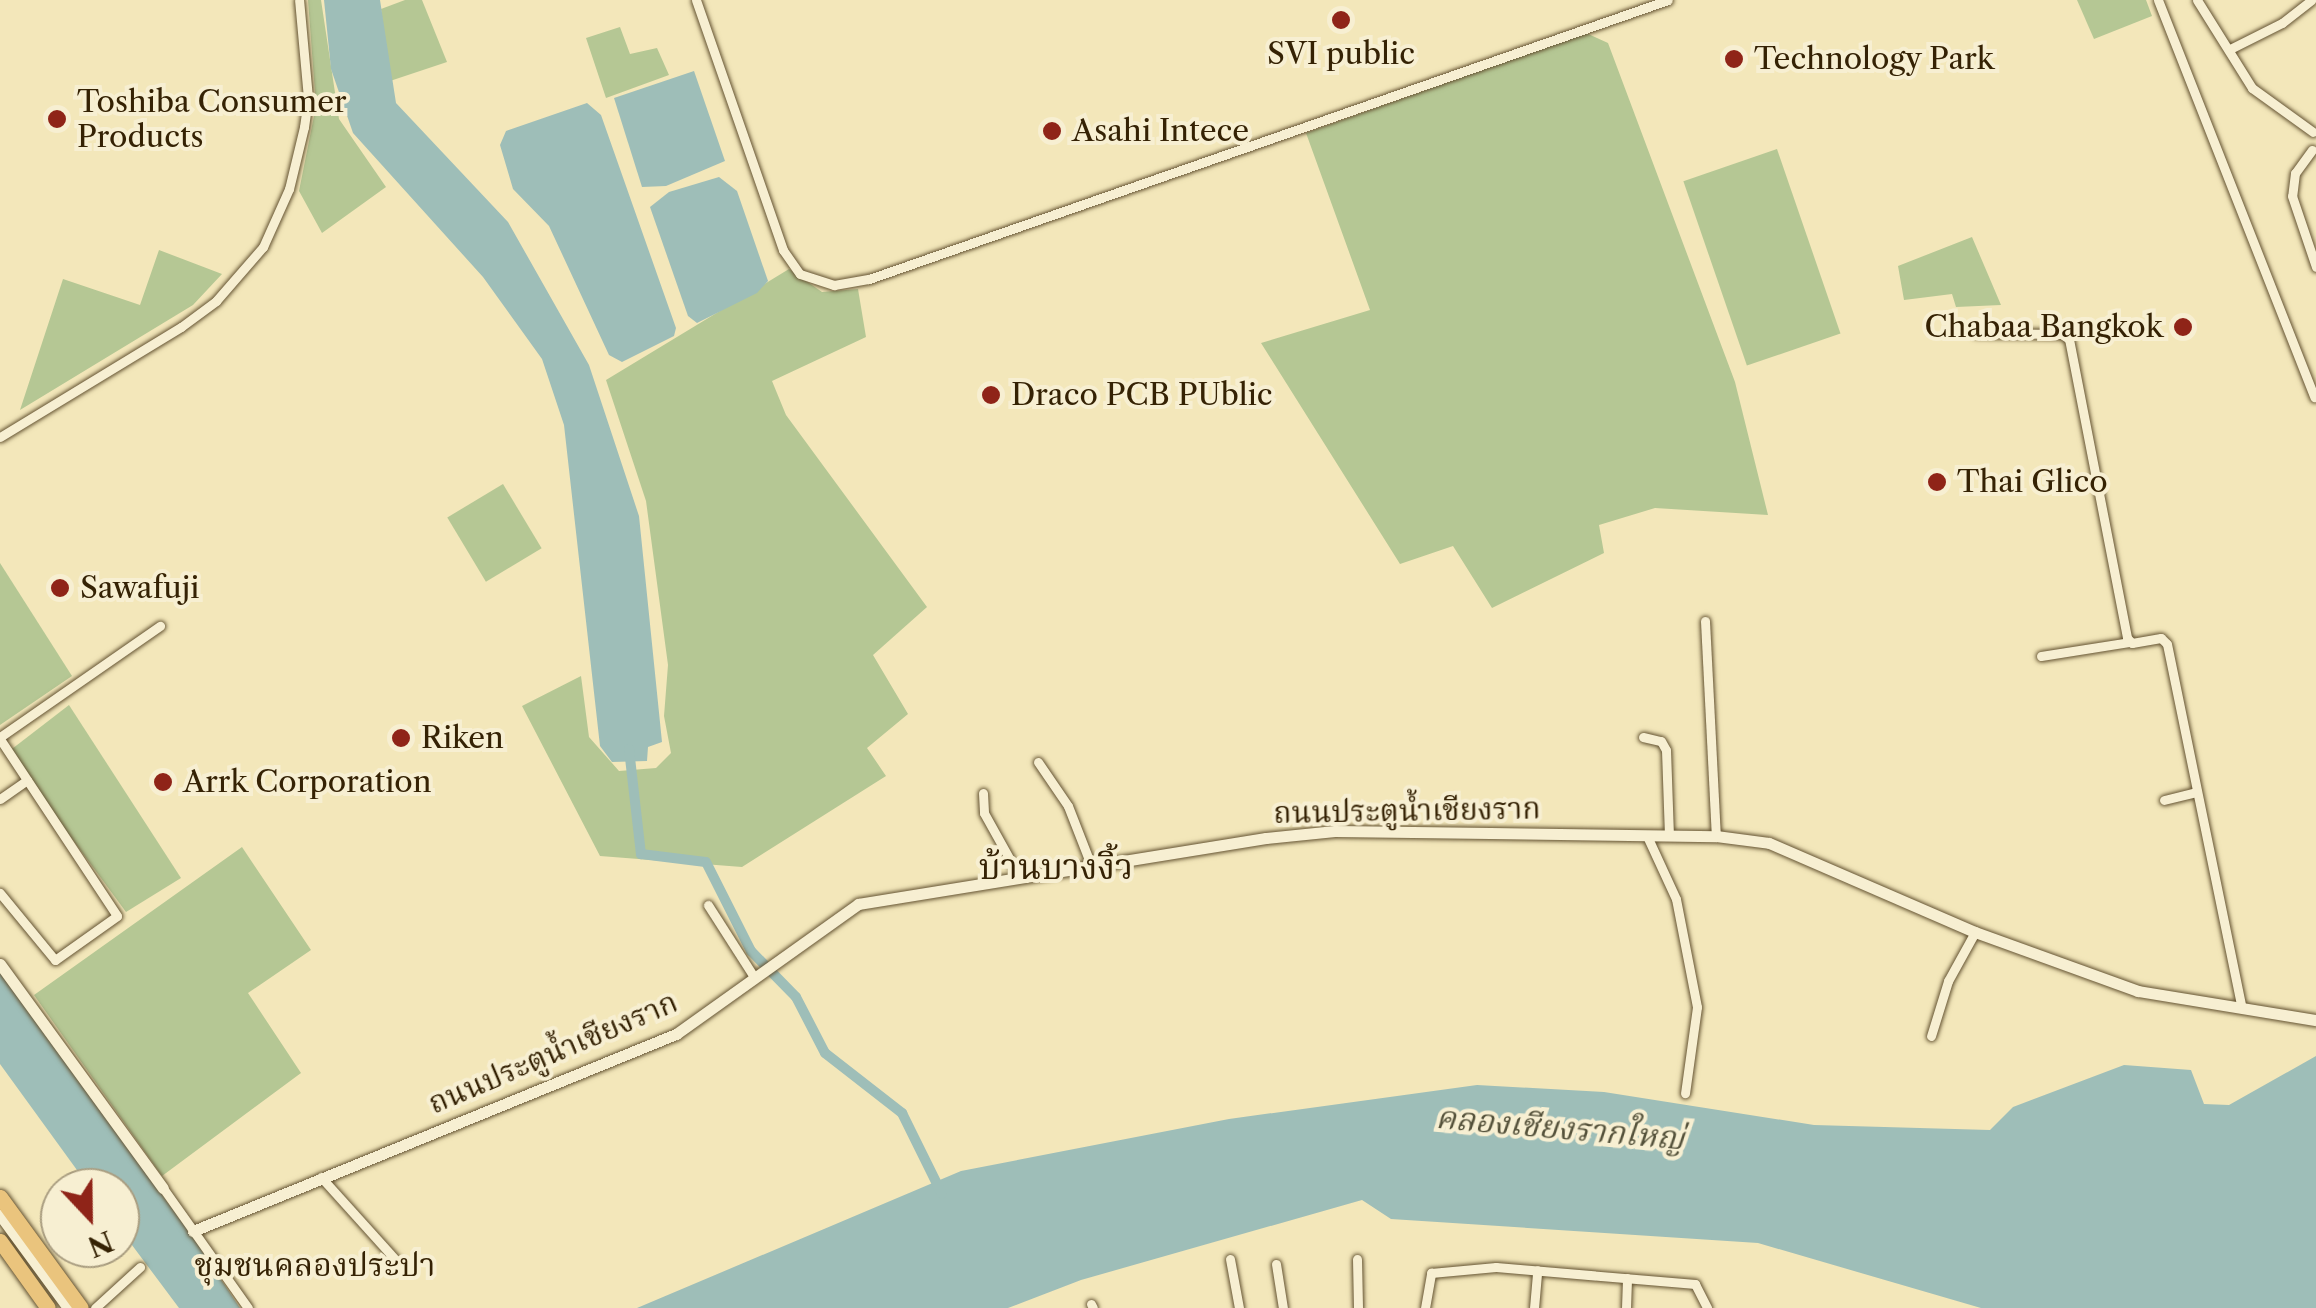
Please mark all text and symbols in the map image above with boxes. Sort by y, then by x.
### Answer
marker: SVI public [1330,9,1352,31]
place label: SVI public [1267,36,1415,72]
place label: Technology Park [1754,41,1995,77]
marker: Technology Park [1723,48,1745,70]
place label: Toshiba Consumer Products [77,84,347,154]
marker: Toshiba Consumer Products [46,108,68,130]
place label: Asahi Intece [1072,113,1249,149]
marker: Asahi Intece [1041,120,1063,142]
place label: Chabaa Bangkok [1924,309,2163,345]
marker: Chabaa Bangkok [2172,316,2194,338]
place label: Draco PCB PUblic [1011,377,1273,413]
marker: Draco PCB PUblic [980,384,1002,406]
place label: Thai Glico [1957,464,2108,500]
marker: Thai Glico [1926,471,1948,493]
place label: Sawafuji [80,570,199,606]
marker: Sawafuji [49,577,71,599]
place label: Riken [421,720,504,756]
marker: Riken [390,727,412,749]
place label: Arrk Corporation [183,764,432,800]
marker: Arrk Corporation [152,771,174,793]
street label: ถนนประตูน้ำเชียงราก [1273,791,1541,831]
district label: บ้านบางงิ้ว [979,846,1133,888]
street label: ถนนประตูน้ำเชียงราก [423,984,683,1122]
water label: คลองเชียงรากใหญ่ [1434,1098,1686,1158]
north arrow [40,1168,140,1268]
text: N [83,1224,118,1264]
district label: ชุมชนคลองประปา [195,1246,435,1284]

